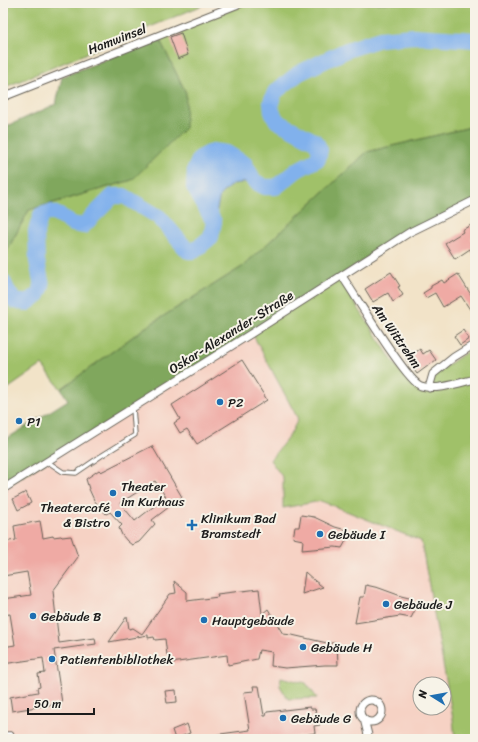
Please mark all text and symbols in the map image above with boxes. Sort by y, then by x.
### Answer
street label: Hamwinsel [84,17,150,61]
street label: Oskar-Alexander-Straße [164,284,298,380]
street label: Am Wittrehm [365,298,428,373]
place label: P2 [228,391,244,414]
marker: P2 [215,397,225,407]
place label: P1 [27,410,41,433]
marker: P1 [14,416,24,426]
place label: Theater im Kurhaus [121,475,185,513]
marker: Theater im Kurhaus [108,488,118,498]
place label: Theatercafé & Bistro [40,496,110,534]
place label: Klinikum Bad Bramstedt [201,507,277,545]
marker: Theatercafé & Bistro [113,509,123,519]
marker: Klinikum Bad Bramstedt [186,519,198,531]
place label: Gebäude I [328,523,386,546]
marker: Gebäude I [315,529,325,539]
place label: Gebäude J [394,593,453,616]
marker: Gebäude J [381,599,391,609]
place label: Gebäude B [41,605,101,628]
place label: Hauptgebäude [212,609,295,632]
marker: Gebäude B [28,611,38,621]
marker: Hauptgebäude [199,615,209,625]
place label: Gebäude H [311,636,373,659]
marker: Gebäude H [298,642,308,652]
place label: Patientenbibliothek [60,648,173,671]
marker: Patientenbibliothek [47,654,57,664]
north arrow [412,676,452,716]
text: N [412,688,433,701]
scale bar [28,690,94,716]
text: 50 m [34,693,61,715]
place label: Gebäude G [291,707,351,730]
marker: Gebäude G [278,713,288,723]

